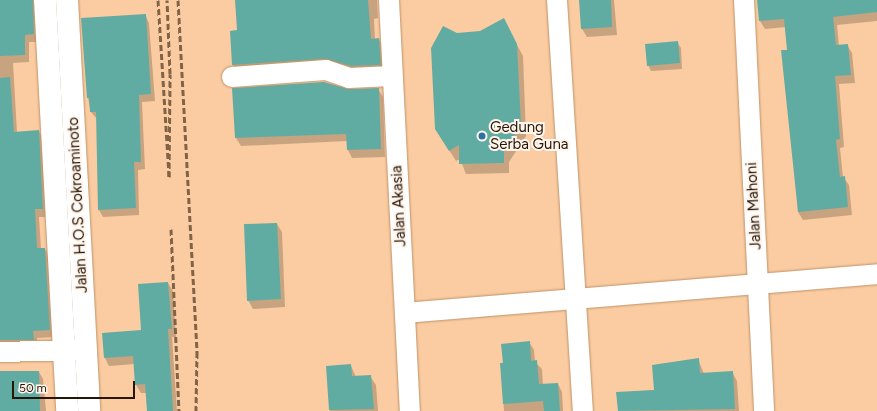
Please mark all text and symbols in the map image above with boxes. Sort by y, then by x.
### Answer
street label: Jalan H.O.S Cokroaminoto [64,116,92,294]
place label: Gedung Serba Guna [490,118,568,153]
marker: Gedung Serba Guna [477,131,487,141]
street label: Jalan Mahoni [743,162,765,250]
street label: Jalan Akasia [388,165,410,247]
scale bar [14,373,137,399]
text: 50 m [19,381,47,395]

